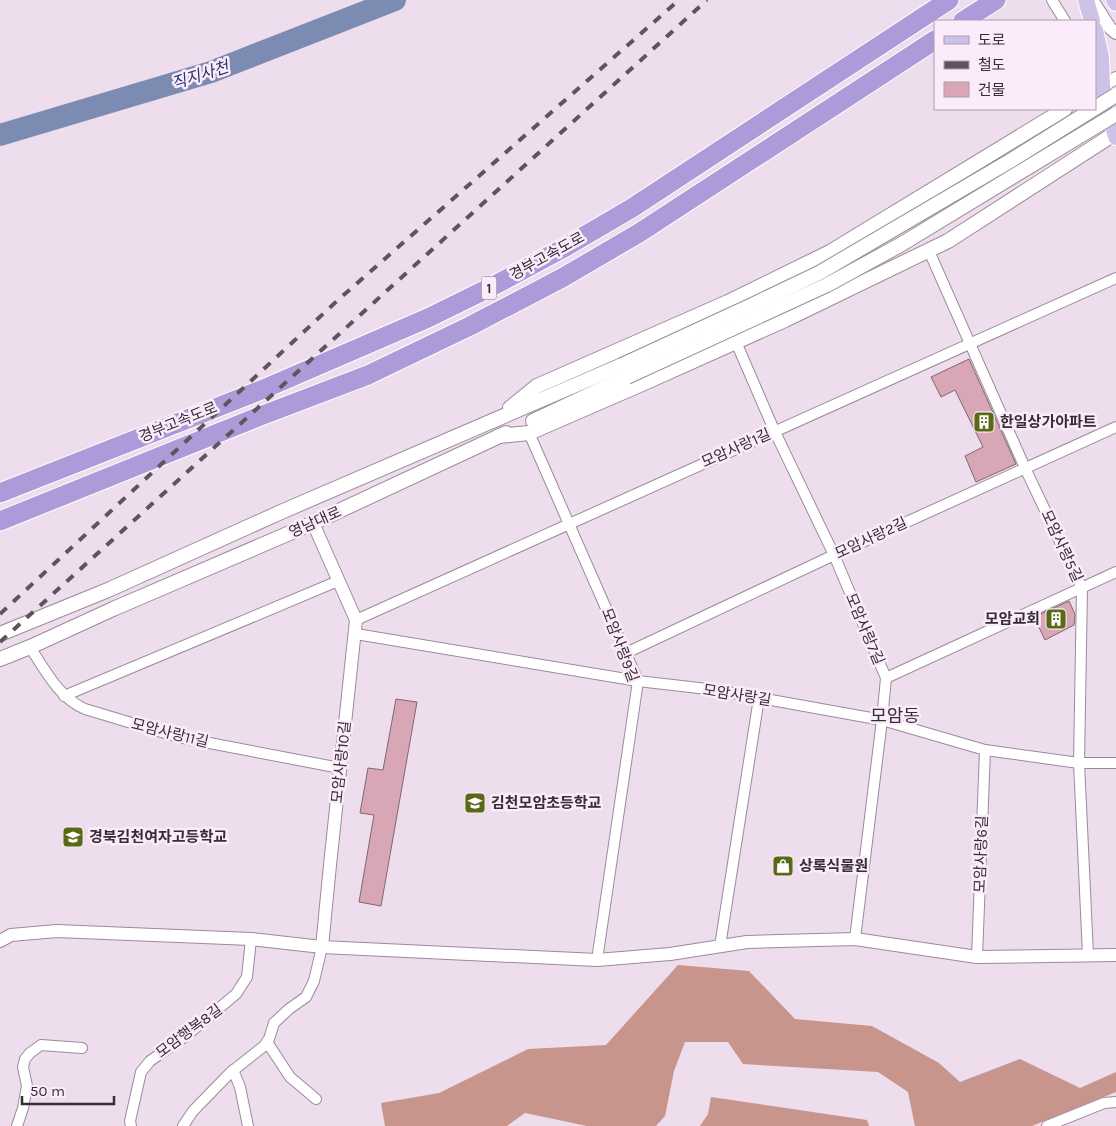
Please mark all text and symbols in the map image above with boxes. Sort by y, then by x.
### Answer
legend [934,20,1096,110]
text: 도로 [978,31,1006,49]
water label: 직지사천 [169,56,233,93]
text: 철도 [978,56,1006,74]
text: 건물 [978,81,1006,99]
street label: 경부고속도로 [506,228,588,284]
road number: 1 [482,276,496,300]
street label: 경부고속도로 [136,398,220,446]
building icon: 한일상가아파트 [972,410,996,434]
place label: 한일상가아파트 [1000,413,1097,431]
street label: 모암사랑1길 [699,425,773,471]
street label: 영남대로 [286,503,344,541]
street label: 모암사랑5길 [1037,507,1087,585]
street label: 모암사랑2길 [832,513,910,563]
street label: 모암사랑7길 [842,590,888,668]
street label: 모암사랑9길 [598,606,642,684]
building icon: 모암교회 [1044,607,1068,631]
place label: 모암교회 [985,610,1040,628]
street label: 모암사랑길 [702,681,772,709]
district label: 모암동 [870,705,920,727]
street label: 모암사랑11길 [130,715,210,751]
street label: 모암사랑10길 [328,720,354,804]
school or university icon: 김천모암초등학교 [463,791,487,815]
place label: 김천모암초등학교 [491,794,602,812]
street label: 모암사랑6길 [971,815,991,893]
school or university icon: 경북김천여자고등학교 [61,825,85,849]
place label: 경북김천여자고등학교 [89,828,227,846]
shop icon: 상록식물원 [771,854,795,878]
place label: 상록식물원 [799,857,868,875]
street label: 모암행복8길 [152,1000,226,1062]
scale bar [22,1074,115,1106]
text: 50 m [30,1082,65,1100]

